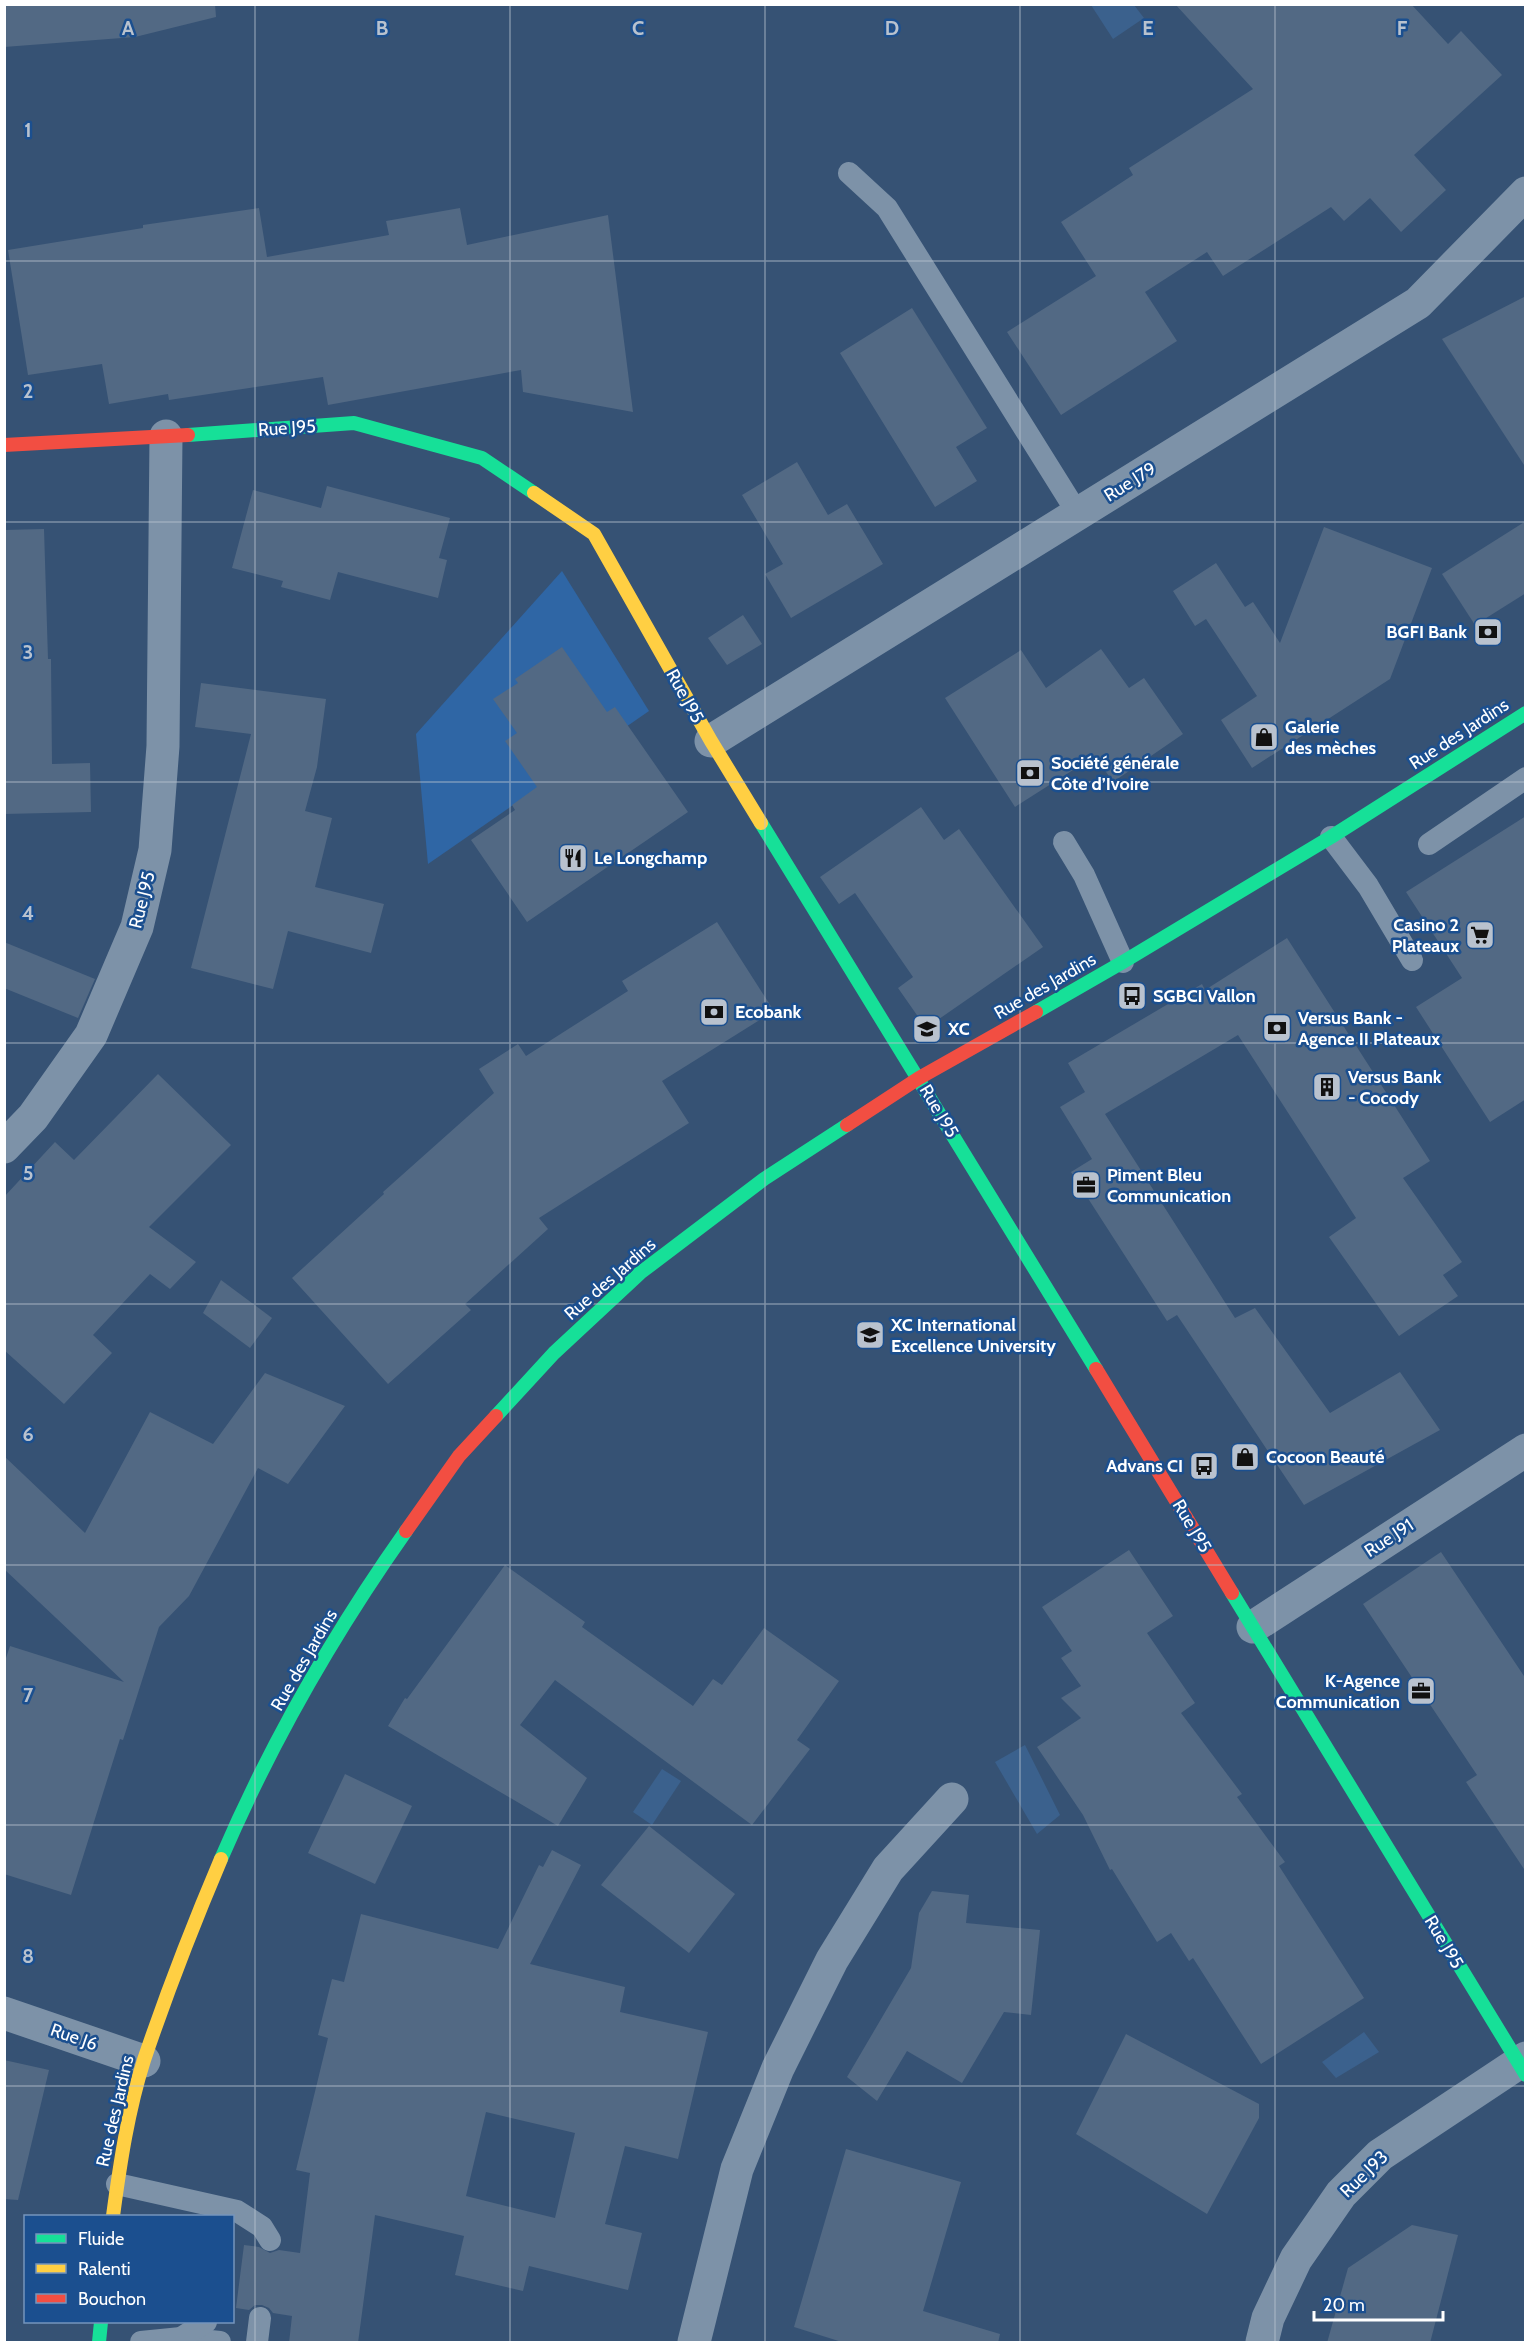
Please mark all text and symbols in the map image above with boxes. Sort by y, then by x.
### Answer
text: A [122,16,135,40]
text: B [376,16,388,40]
text: C [632,16,644,40]
text: D [885,16,899,40]
text: E [1142,16,1154,40]
text: F [1397,16,1408,40]
text: 1 [24,118,32,142]
text: 2 [23,379,33,403]
street label: Rue J95 [257,415,317,441]
street label: Rue J79 [1100,458,1160,506]
bank icon: BGFI Bank [1472,616,1504,648]
place label: BGFI Bank [1386,621,1467,643]
text: 3 [23,640,33,664]
street label: Rue J95 [661,665,709,727]
street label: Rue des Jardins [1405,694,1513,774]
place label: Galerie des mèches [1285,716,1377,759]
shop icon: Galerie des mèches [1248,721,1280,753]
place label: Société générale Côte d’Ivoire [1051,752,1179,795]
bank icon: Société générale Côte d’Ivoire [1014,757,1046,789]
restaurant icon: Le Longchamp [557,842,589,874]
place label: Le Longchamp [594,847,707,869]
street label: Rue J95 [124,869,160,931]
text: 4 [22,901,34,925]
place label: Casino 2 Plateaux [1392,914,1459,957]
supermarket icon: Casino 2 Plateaux [1464,919,1496,951]
street label: Rue des Jardins [990,948,1100,1024]
bus stop icon: SGBCI Vallon [1116,980,1148,1012]
place label: SGBCI Vallon [1153,985,1256,1007]
bank icon: Ecobank [698,996,730,1028]
place label: Ecobank [735,1001,802,1023]
place label: Versus Bank - Agence II Plateaux [1298,1007,1440,1050]
bank icon: Versus Bank - Agence II Plateaux [1261,1012,1293,1044]
school or university icon: XC [911,1013,943,1045]
place label: XC [947,1018,970,1040]
place label: Versus Bank - Cocody [1348,1066,1442,1109]
building icon: Versus Bank - Cocody [1311,1071,1343,1103]
street label: Rue J95 [915,1081,963,1141]
text: 5 [23,1161,33,1185]
place label: Piment Bleu Communication [1107,1164,1231,1207]
office icon: Piment Bleu Communication [1070,1169,1102,1201]
street label: Rue des Jardins [560,1233,660,1325]
place label: XC International Excellence University [890,1314,1056,1357]
school or university icon: XC International Excellence University [854,1319,886,1351]
text: 6 [22,1422,34,1446]
shop icon: Cocoon Beauté [1229,1441,1261,1473]
place label: Cocoon Beauté [1266,1446,1385,1468]
bus stop icon: Advans CI [1188,1450,1220,1482]
place label: Advans CI [1106,1455,1183,1477]
street label: Rue J95 [1168,1496,1216,1556]
street label: Rue J91 [1360,1514,1418,1562]
street label: Rue des Jardins [266,1605,342,1715]
place label: K-Agence Communication [1276,1670,1400,1713]
office icon: K-Agence Communication [1405,1675,1437,1707]
text: 7 [23,1683,34,1707]
street label: Rue J95 [1420,1912,1468,1972]
text: 8 [22,1944,34,1968]
street label: Rue J6 [48,2019,100,2055]
street label: Rue des Jardins [91,2053,139,2169]
street label: Rue J93 [1336,2146,1392,2202]
legend [24,2215,234,2323]
text: Fluide [78,2228,124,2250]
text: Ralenti [78,2258,131,2280]
scale bar [1314,2284,1443,2322]
text: Bouchon [78,2288,146,2310]
text: 20 m [1323,2294,1365,2316]

